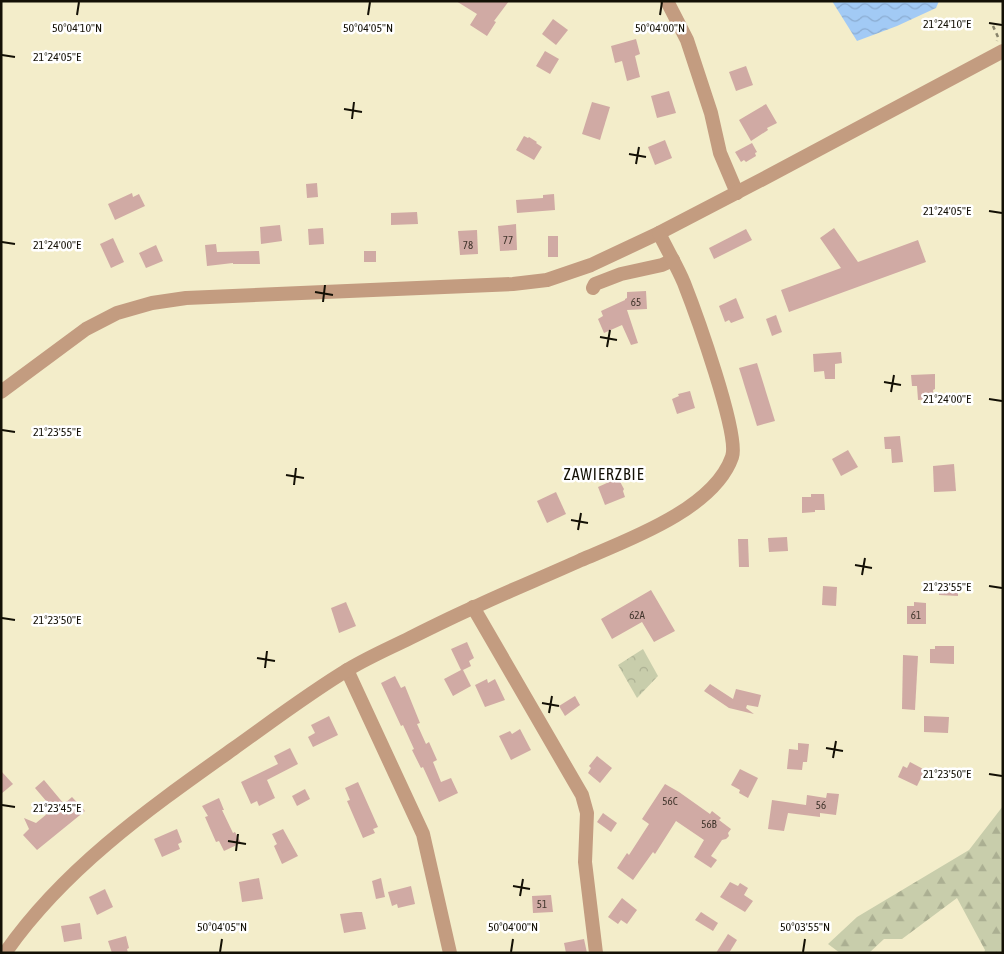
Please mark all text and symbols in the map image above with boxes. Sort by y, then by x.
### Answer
text: 21°24'10"E [923,17,971,31]
text: 50°04'10"N [52,21,102,35]
text: 50°04'05"N [343,21,393,35]
text: 50°04'00"N [635,21,685,35]
text: 21°24'05"E [33,50,81,64]
text: 21°24'05"E [923,204,971,218]
house number: 77 [503,234,513,246]
text: 21°24'00"E [33,238,81,252]
house number: 78 [463,239,473,251]
house number: 65 [631,296,641,308]
text: 21°24'00"E [923,392,971,406]
text: 21°23'55"E [33,425,81,439]
district label: ZAWIERZBIE [564,465,644,483]
text: 21°23'55"E [923,580,971,594]
house number: 62A [629,609,645,621]
house number: 61 [911,609,921,621]
text: 21°23'50"E [33,613,81,627]
text: 21°23'50"E [923,767,971,781]
house number: 56C [662,795,678,807]
house number: 56 [816,799,826,811]
text: 21°23'45"E [33,801,81,815]
house number: 56B [701,818,718,830]
house number: 51 [537,898,547,910]
text: 50°04'05"N [197,920,247,934]
text: 50°04'00"N [488,920,538,934]
text: 50°03'55"N [780,920,830,934]

